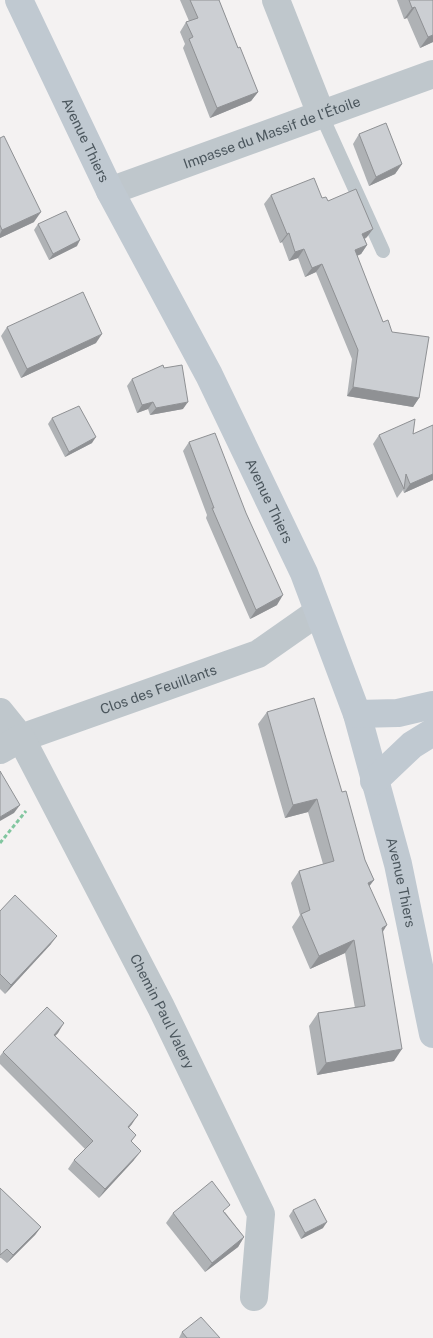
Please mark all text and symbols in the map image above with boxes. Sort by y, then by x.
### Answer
street label: Impasse du Massif de l'Étoile [181,93,362,172]
street label: Avenue Thiers [59,95,113,185]
street label: Avenue Thiers [242,456,296,546]
street label: Clos des Feuillants [98,661,219,717]
street label: Avenue Thiers [383,836,419,929]
street label: Chemin Paul Valery [127,951,198,1072]

